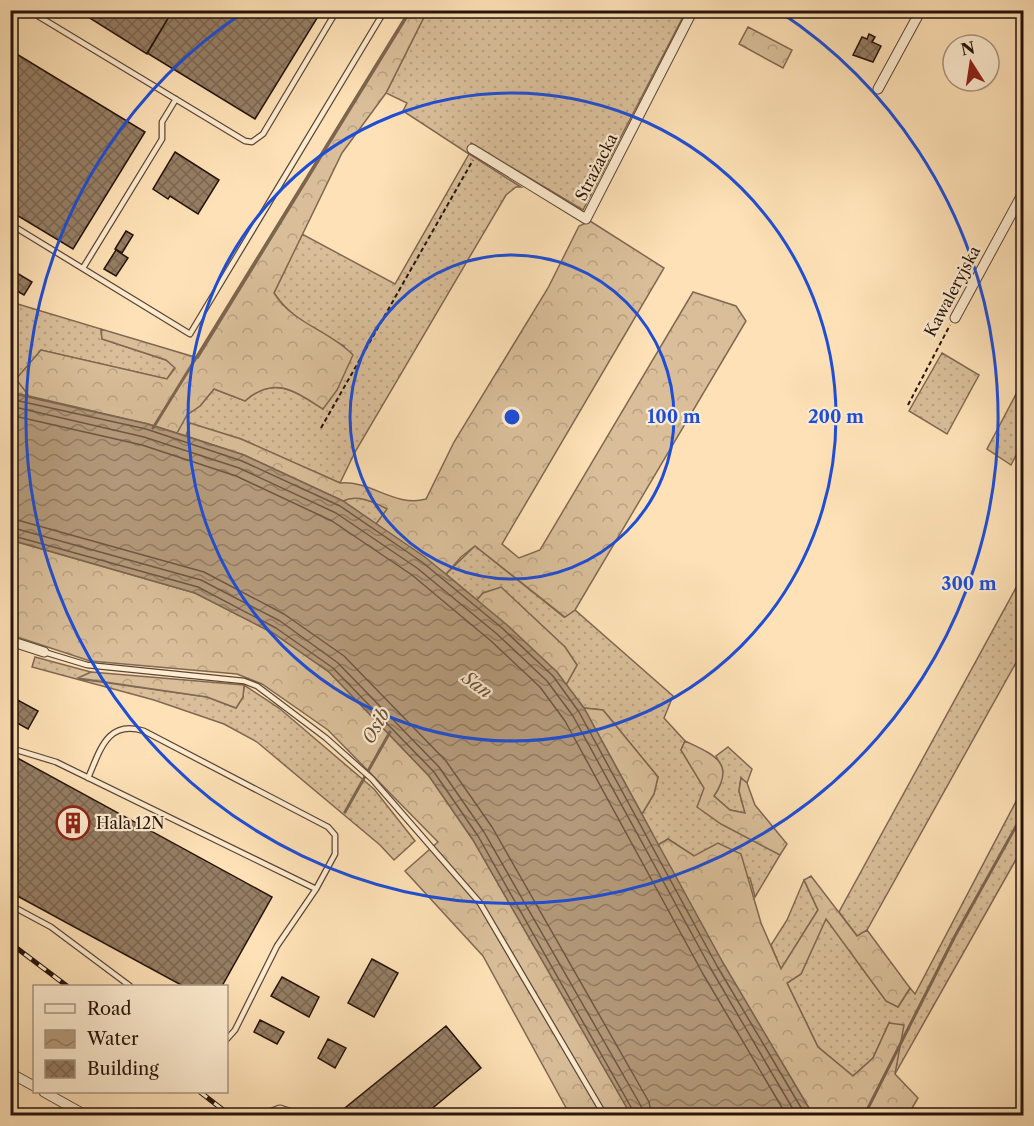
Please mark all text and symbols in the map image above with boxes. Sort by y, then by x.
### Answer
north arrow [941,33,1001,93]
text: N [959,37,977,60]
street label: Strażacka [571,130,622,204]
street label: Kawaleryjska [920,242,985,340]
text: 100 m [647,406,701,428]
text: 200 m [808,406,864,428]
centre of rings [502,407,522,427]
text: 300 m [941,573,997,595]
water label: San [457,666,496,703]
water label: Osib [357,704,395,748]
building icon: Hala 12N [55,805,91,841]
place label: Hala 12N [96,813,164,833]
legend [33,985,228,1093]
text: Road [87,998,132,1020]
text: Water [86,1028,139,1050]
text: Building [87,1058,159,1080]

